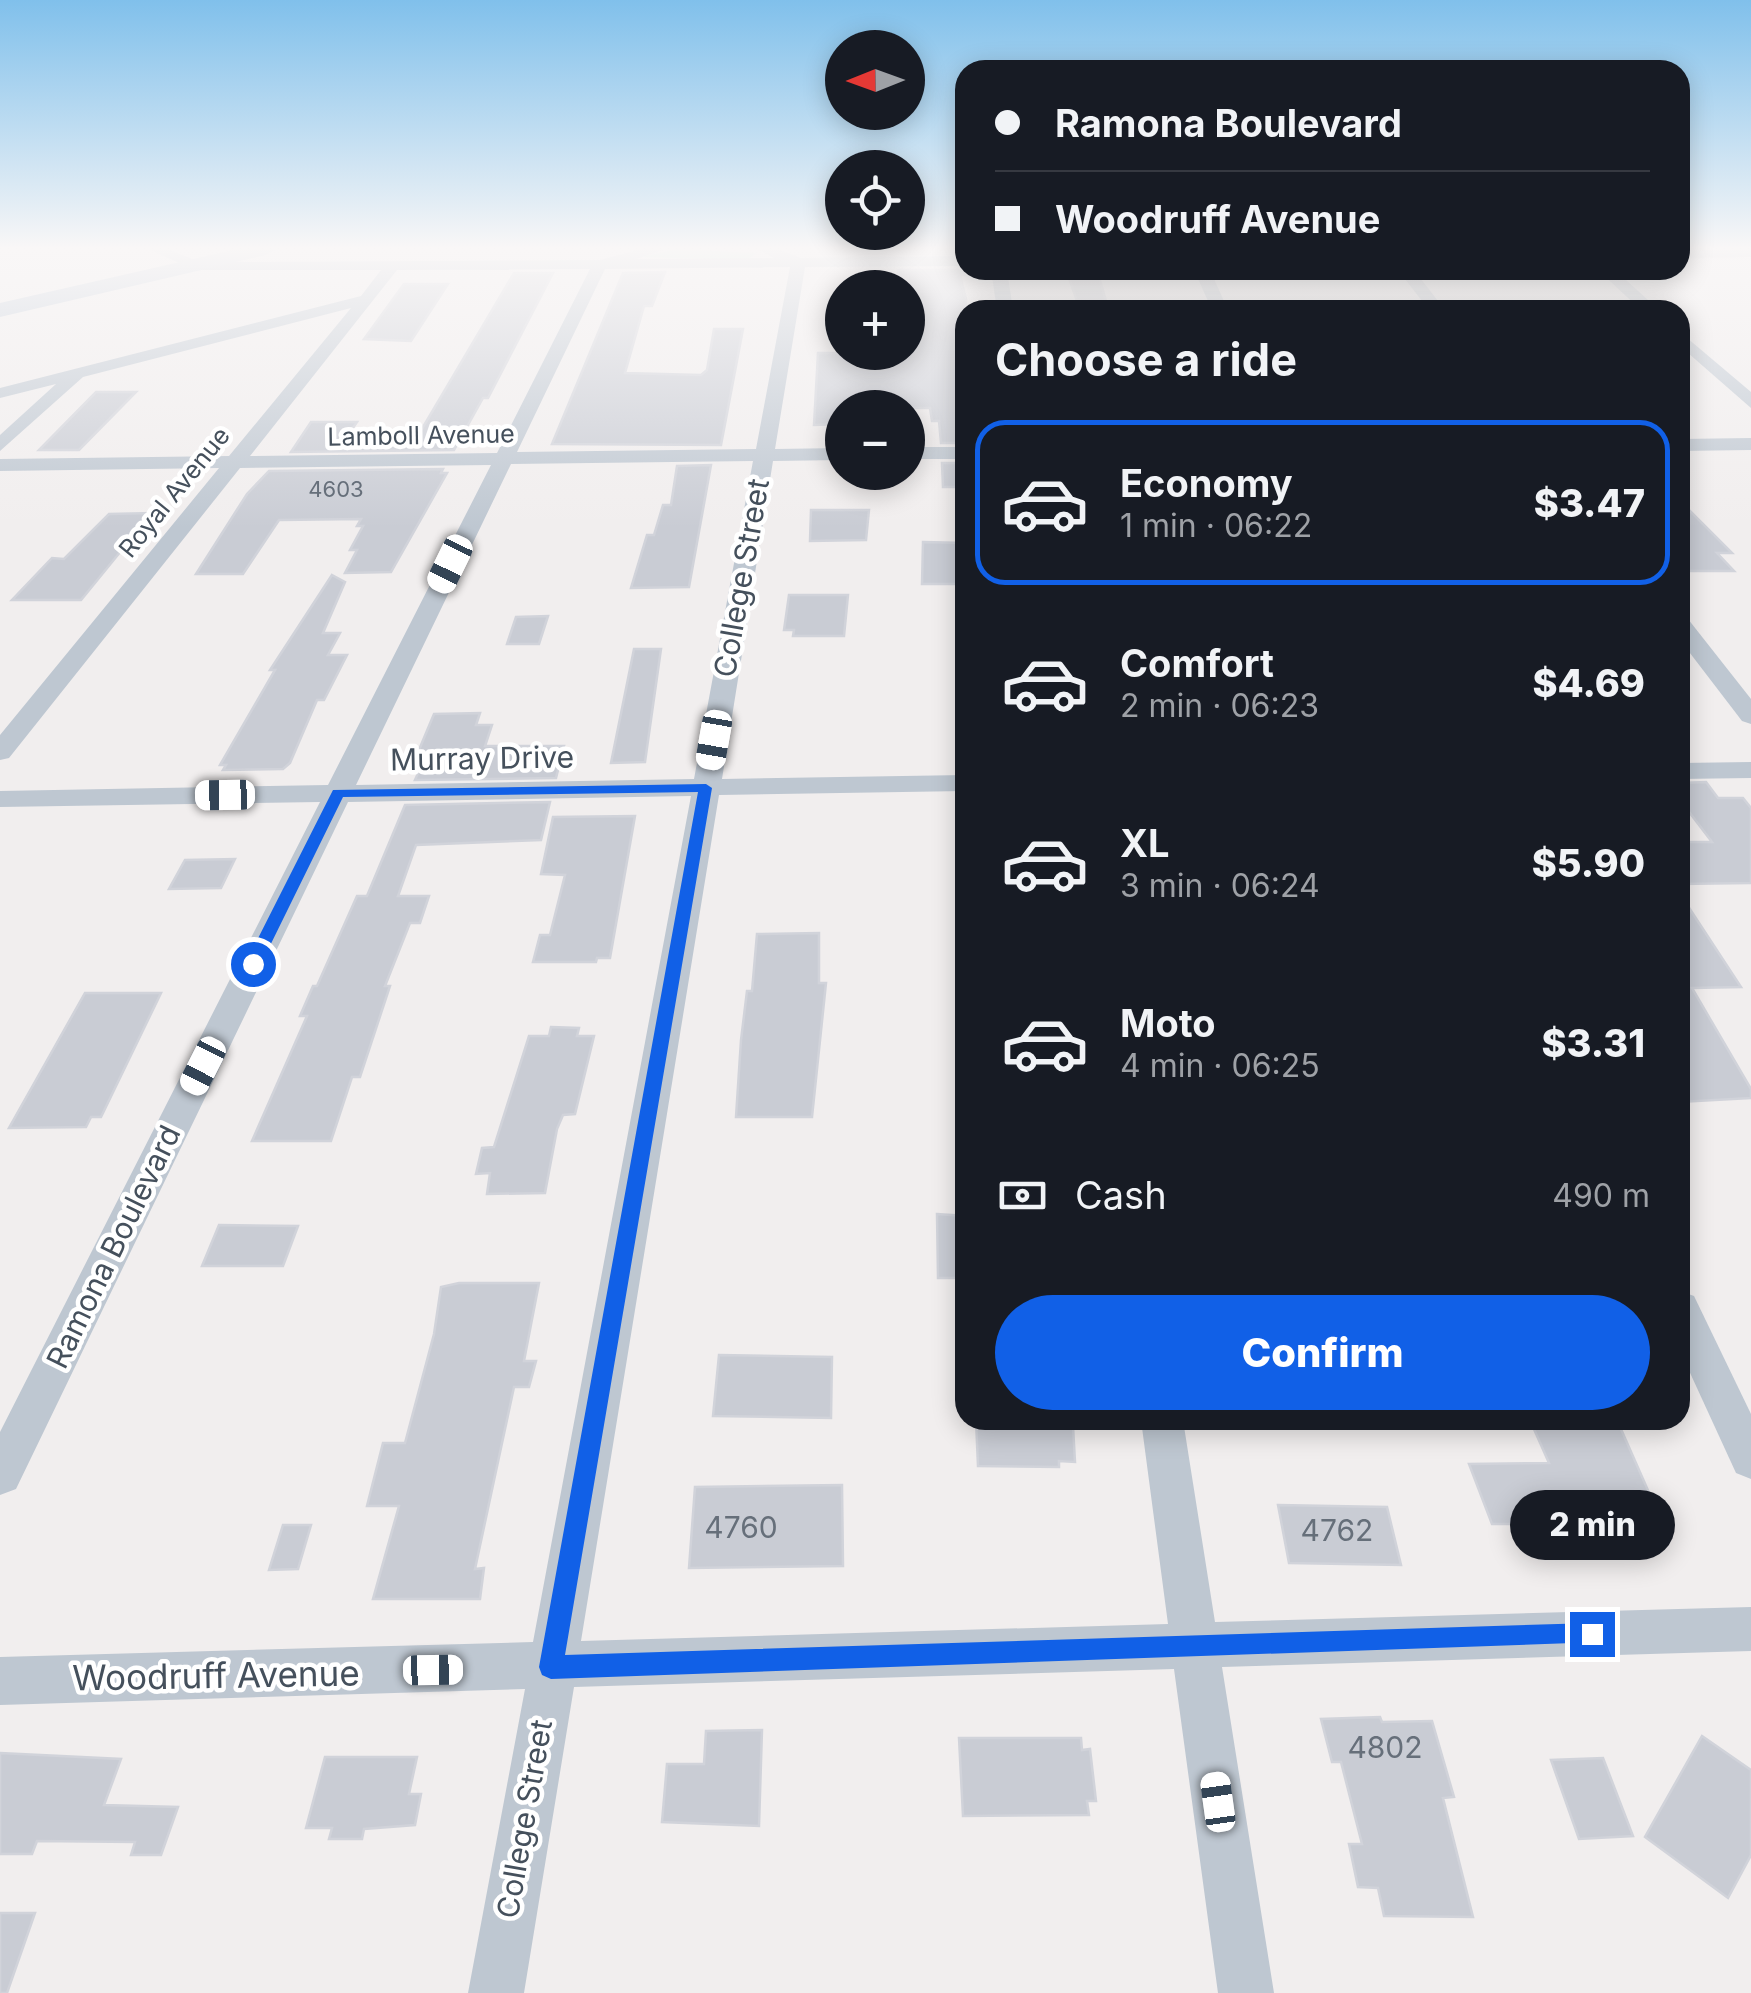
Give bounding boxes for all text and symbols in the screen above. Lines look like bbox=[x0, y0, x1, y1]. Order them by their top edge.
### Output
north arrow bbox=[825, 30, 925, 130]
map controls bbox=[825, 30, 925, 490]
text: Ramona Boulevard bbox=[1055, 100, 1402, 146]
button: locate bbox=[825, 150, 925, 250]
text: Woodruff Avenue bbox=[1055, 196, 1380, 242]
button: + bbox=[825, 270, 925, 370]
text: Choose a ride bbox=[995, 332, 1297, 387]
button: − bbox=[825, 390, 925, 490]
street label: Lamboll Avenue bbox=[327, 418, 515, 452]
street label: Royal Avenue bbox=[112, 421, 236, 563]
icon: car bbox=[1000, 458, 1090, 548]
text: Economy bbox=[1120, 460, 1293, 506]
house number: 4603 bbox=[308, 476, 364, 502]
street label: College Street bbox=[706, 476, 776, 680]
text: $3.47 bbox=[1534, 480, 1645, 526]
text: 1 min · 06:22 bbox=[1120, 506, 1312, 545]
car bbox=[423, 530, 477, 598]
icon: car bbox=[1000, 638, 1090, 728]
text: Comfort bbox=[1120, 640, 1274, 686]
text: $4.69 bbox=[1533, 660, 1645, 706]
text: 2 min · 06:23 bbox=[1120, 686, 1319, 725]
car bbox=[694, 708, 734, 772]
street label: Murray Drive bbox=[390, 738, 574, 778]
car bbox=[195, 779, 255, 811]
icon: car bbox=[1000, 818, 1090, 908]
text: XL bbox=[1120, 820, 1170, 866]
text: $5.90 bbox=[1532, 840, 1645, 886]
text: 3 min · 06:24 bbox=[1120, 866, 1320, 905]
route start bbox=[231, 942, 276, 987]
icon: car bbox=[1000, 998, 1090, 1088]
text: Moto bbox=[1120, 1000, 1216, 1046]
text: $3.31 bbox=[1541, 1020, 1645, 1066]
car bbox=[176, 1032, 230, 1100]
text: 4 min · 06:25 bbox=[1120, 1046, 1320, 1085]
street label: Ramona Boulevard bbox=[39, 1119, 187, 1374]
icon: cash bbox=[995, 1168, 1050, 1223]
text: Cash bbox=[1075, 1172, 1167, 1218]
text: 490 m bbox=[1552, 1176, 1650, 1215]
button: Confirm bbox=[995, 1295, 1650, 1410]
callout: 2 min bbox=[1510, 1489, 1674, 1559]
text: 2 min bbox=[1549, 1505, 1636, 1544]
house number: 4760 bbox=[704, 1509, 778, 1545]
house number: 4762 bbox=[1301, 1512, 1373, 1548]
route end bbox=[1570, 1612, 1615, 1657]
street label: Woodruff Avenue bbox=[72, 1651, 360, 1699]
car bbox=[403, 1654, 463, 1686]
street label: College Street bbox=[489, 1717, 559, 1921]
house number: 4802 bbox=[1347, 1729, 1423, 1765]
car bbox=[1199, 1770, 1237, 1834]

